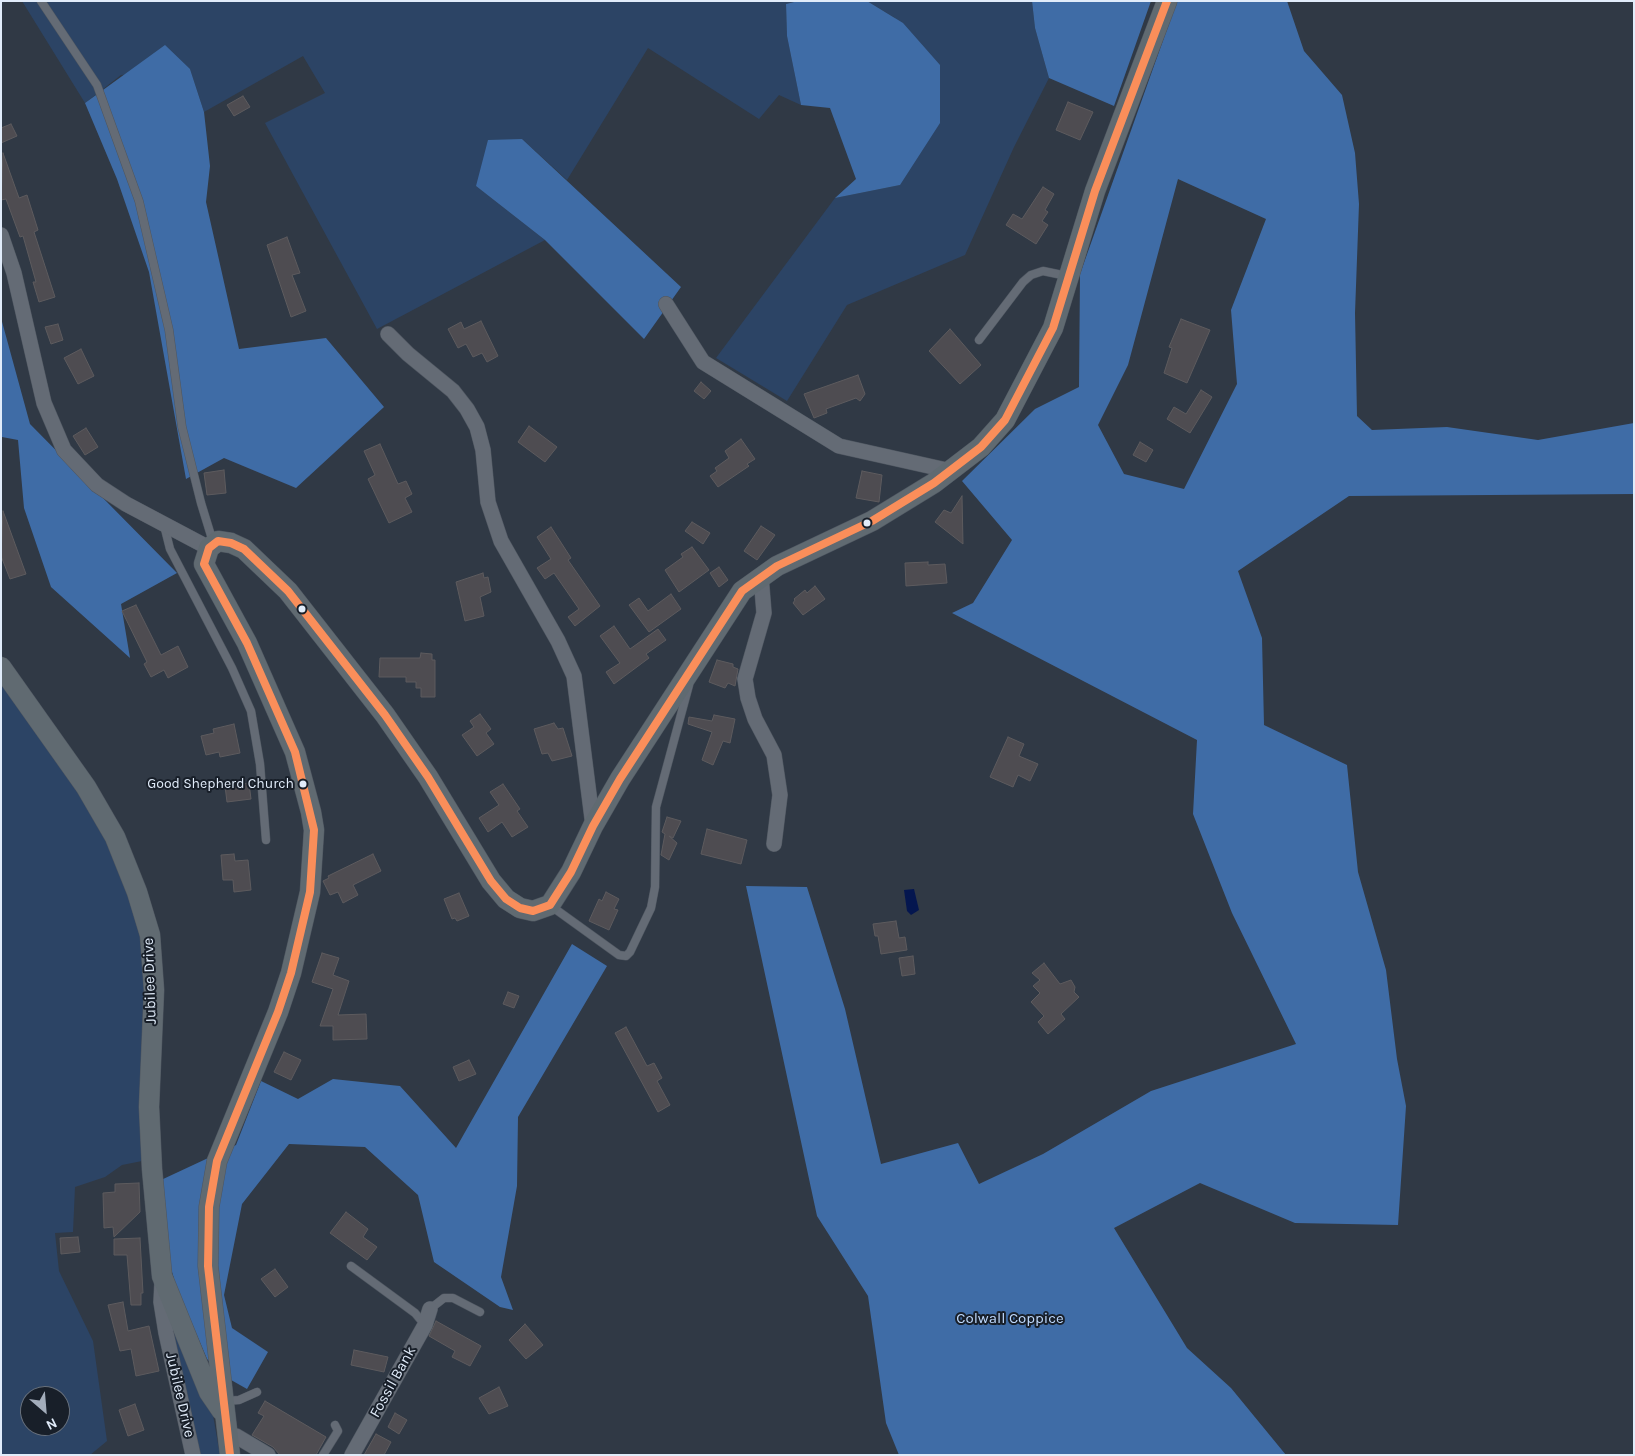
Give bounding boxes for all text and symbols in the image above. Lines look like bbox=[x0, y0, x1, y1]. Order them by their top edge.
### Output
unlabelled marker bbox=[862, 518, 872, 528]
unlabelled marker bbox=[297, 604, 307, 614]
place label: Good Shepherd Church bbox=[147, 776, 294, 792]
marker: Good Shepherd Church bbox=[298, 779, 308, 789]
street label: Jubilee Drive bbox=[139, 937, 161, 1025]
park label: Colwall Coppice bbox=[956, 1310, 1064, 1328]
street label: Fossil Bank bbox=[366, 1343, 420, 1421]
street label: Jubilee Drive bbox=[161, 1351, 199, 1439]
north arrow bbox=[20, 1386, 70, 1436]
text: N bbox=[43, 1414, 60, 1434]

